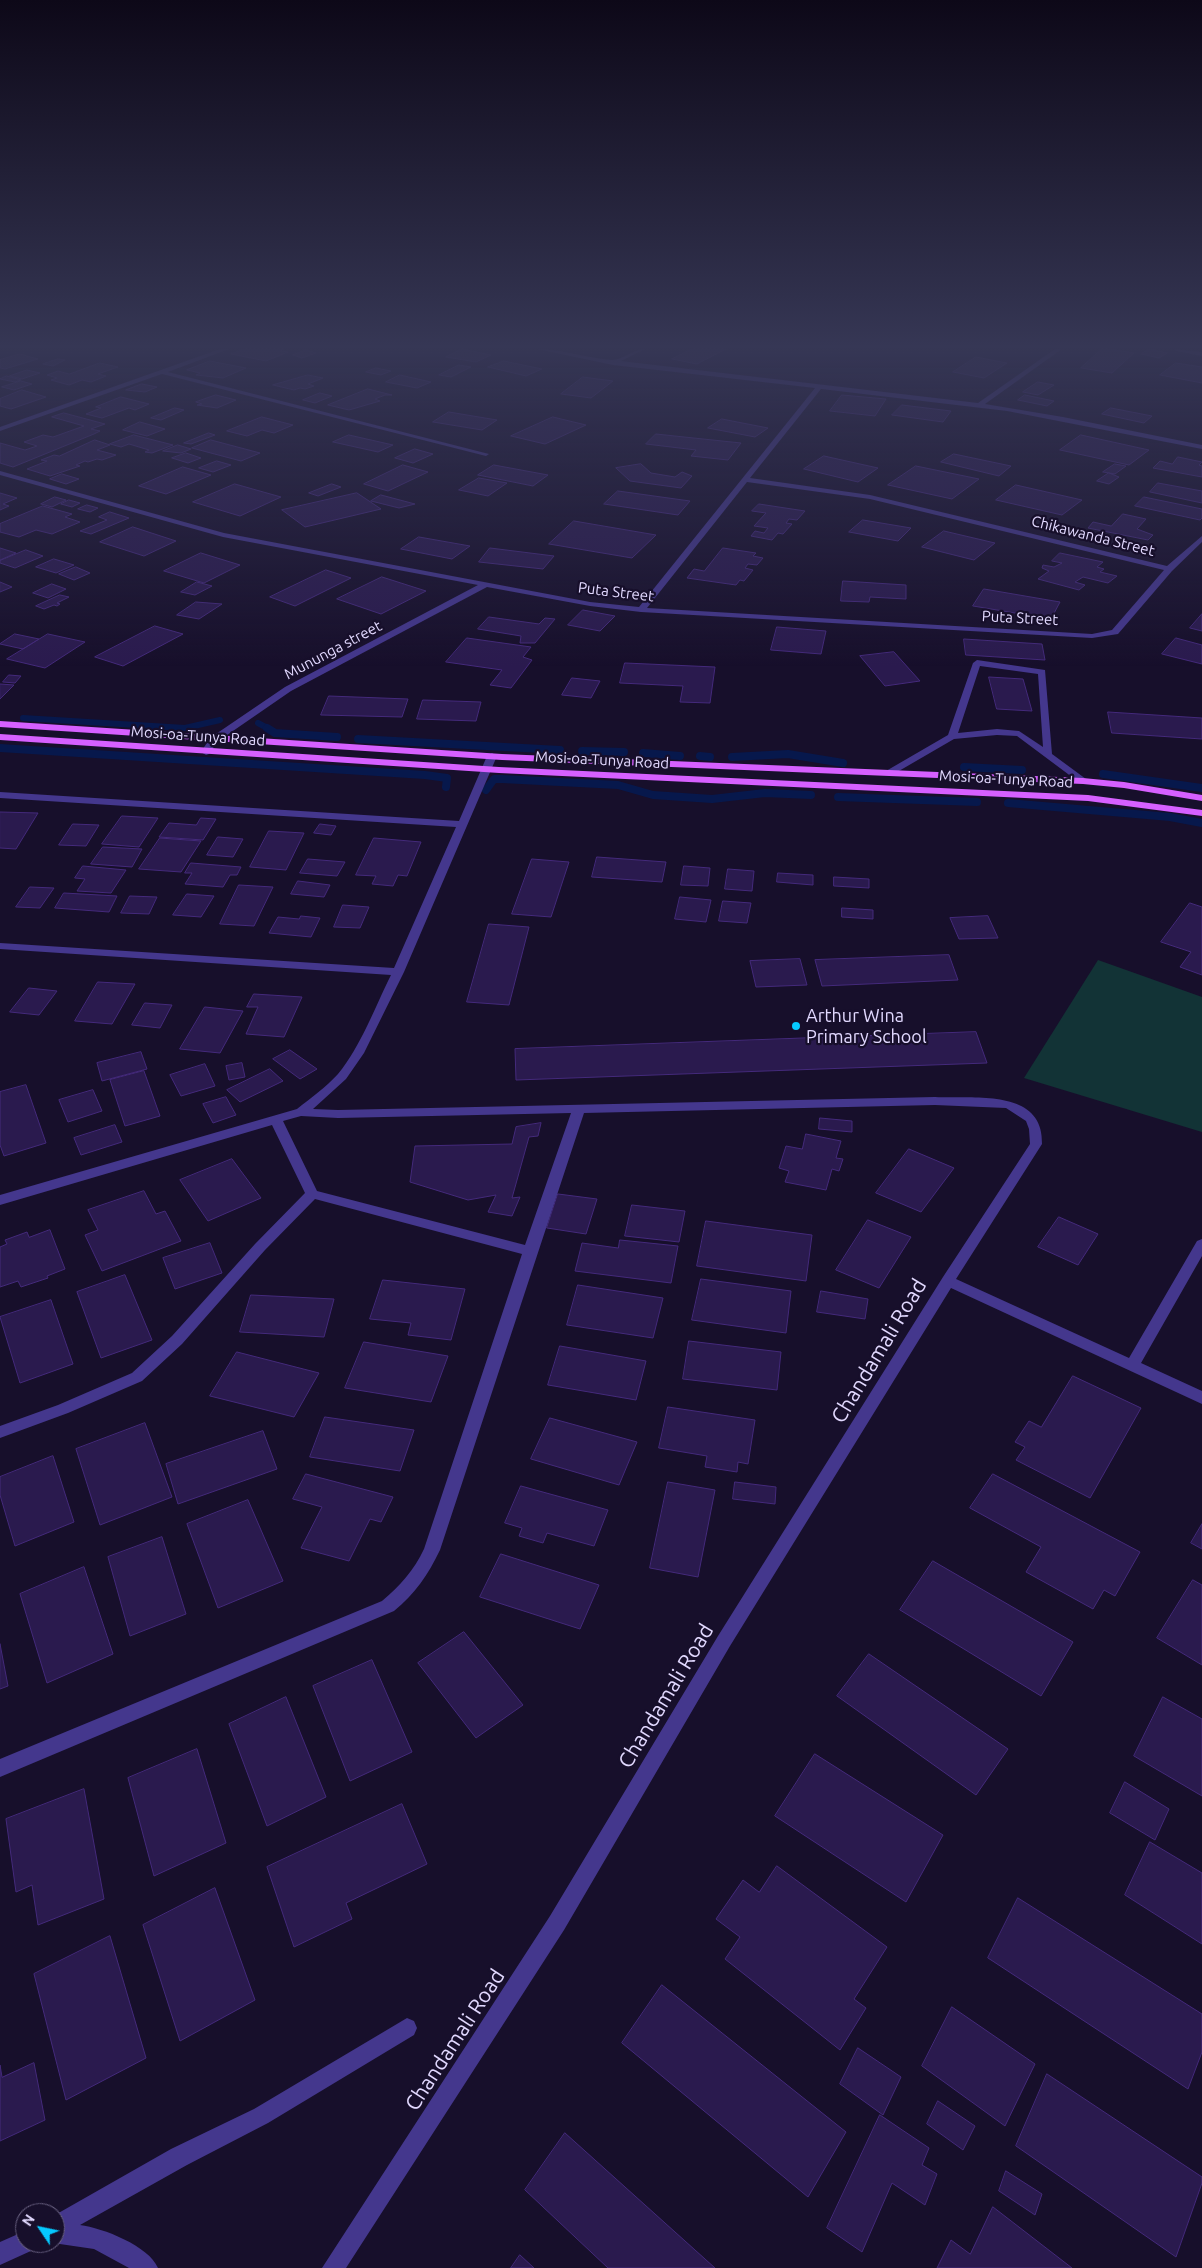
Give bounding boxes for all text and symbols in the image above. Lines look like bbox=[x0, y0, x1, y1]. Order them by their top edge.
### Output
street label: Chikawanda Street bbox=[1030, 512, 1156, 560]
street label: Puta Street bbox=[577, 578, 655, 606]
street label: Puta Street bbox=[981, 607, 1059, 629]
street label: Mununga street bbox=[281, 617, 385, 683]
street label: Mosi-oa-Tunya Road bbox=[130, 722, 266, 750]
street label: Mosi-oa-Tunya Road bbox=[534, 747, 670, 773]
street label: Mosi-oa-Tunya Road bbox=[938, 766, 1074, 792]
place label: Arthur Wina Primary School bbox=[806, 1005, 927, 1048]
marker: Arthur Wina Primary School bbox=[790, 1020, 802, 1032]
street label: Chandamali Road bbox=[826, 1274, 932, 1428]
street label: Chandamali Road bbox=[613, 1619, 719, 1773]
street label: Chandamali Road bbox=[400, 1965, 510, 2115]
north arrow bbox=[15, 2203, 65, 2253]
text: N bbox=[19, 2211, 38, 2229]

